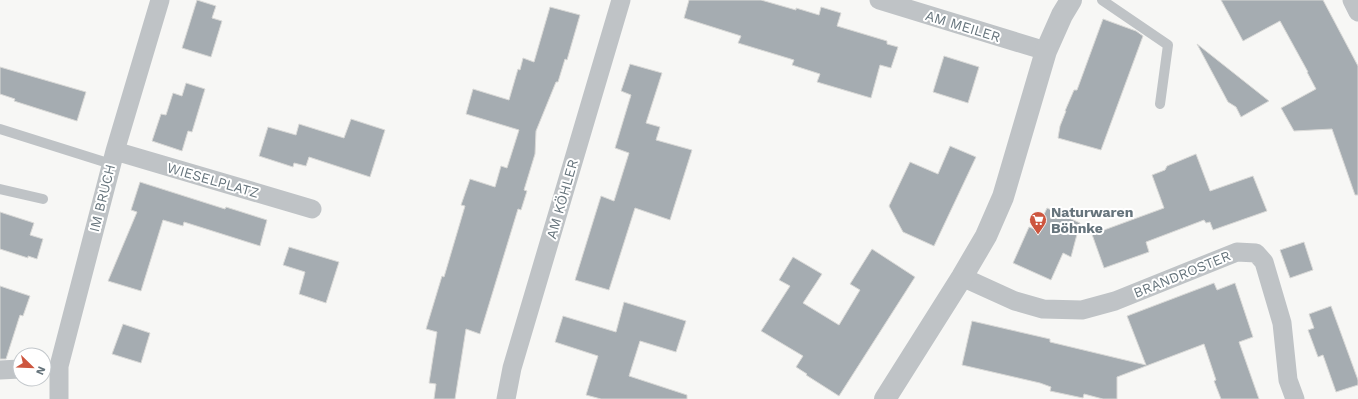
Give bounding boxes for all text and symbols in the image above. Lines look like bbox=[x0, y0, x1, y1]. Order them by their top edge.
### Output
street label: AM MEILER bbox=[924, 7, 1002, 45]
street label: AM KÖHLER bbox=[543, 157, 581, 241]
street label: WIESELPLATZ bbox=[165, 159, 261, 201]
street label: IM BRUCH bbox=[86, 163, 118, 233]
place label: Naturwaren Böhnke bbox=[1051, 204, 1133, 236]
supermarket icon: Naturwaren Böhnke bbox=[1028, 210, 1048, 235]
street label: BRANDROSTER bbox=[1131, 247, 1233, 301]
north arrow bbox=[12, 347, 52, 387]
text: N bbox=[33, 364, 48, 377]

